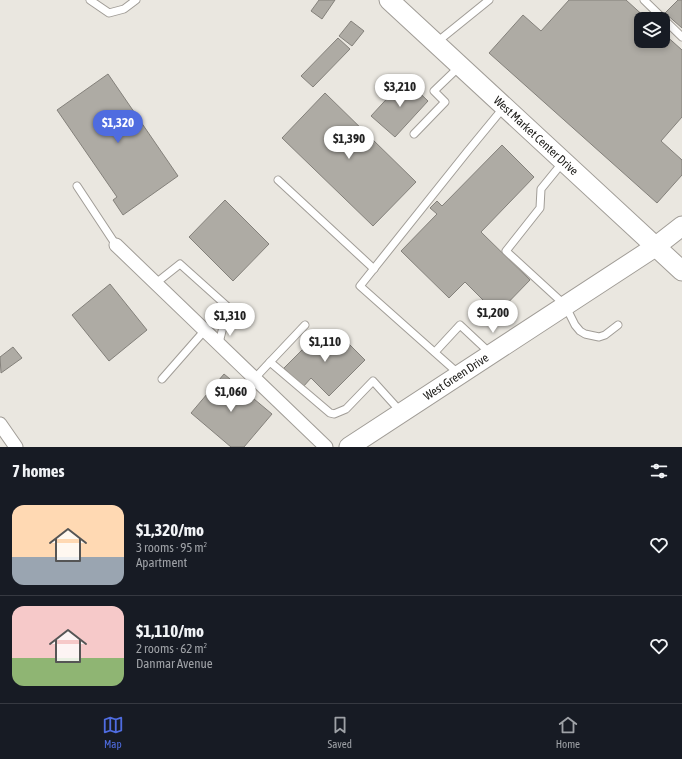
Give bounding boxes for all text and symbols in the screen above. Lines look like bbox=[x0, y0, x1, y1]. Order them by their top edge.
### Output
map controls bbox=[634, 12, 670, 48]
button: layers bbox=[634, 12, 670, 48]
pin: $3,210 bbox=[367, 74, 433, 108]
text: $3,210 bbox=[384, 79, 416, 94]
street label: West Market Center Drive bbox=[491, 93, 581, 178]
pin: $1,320 bbox=[85, 110, 151, 144]
text: $1,320 bbox=[102, 115, 134, 130]
pin: $1,390 bbox=[316, 126, 382, 160]
text: $1,390 bbox=[333, 131, 365, 146]
pin: $1,200 bbox=[460, 300, 526, 334]
pin: $1,310 bbox=[197, 303, 263, 337]
text: $1,200 bbox=[477, 305, 509, 320]
text: $1,310 bbox=[214, 308, 246, 323]
pin: $1,110 bbox=[292, 329, 358, 363]
text: $1,110 bbox=[309, 334, 341, 349]
street label: West Green Drive bbox=[421, 351, 491, 403]
pin: $1,060 bbox=[198, 379, 264, 413]
text: $1,060 bbox=[215, 384, 247, 399]
icon: filters bbox=[648, 460, 670, 482]
text: 7 homes bbox=[12, 461, 65, 481]
text: $1,320/mo bbox=[136, 520, 204, 540]
icon: home bbox=[44, 521, 92, 569]
icon: heart bbox=[648, 534, 670, 556]
text: 3 rooms · 95 m² bbox=[136, 540, 207, 555]
text: Apartment bbox=[136, 555, 187, 570]
text: $1,110/mo bbox=[136, 621, 204, 641]
icon: home bbox=[44, 622, 92, 670]
icon: heart bbox=[648, 635, 670, 657]
text: 2 rooms · 62 m² bbox=[136, 641, 207, 656]
text: Danmar Avenue bbox=[136, 656, 213, 671]
tab: Map bbox=[102, 714, 124, 750]
tab: Saved bbox=[328, 714, 352, 750]
tab: Home bbox=[556, 714, 580, 750]

